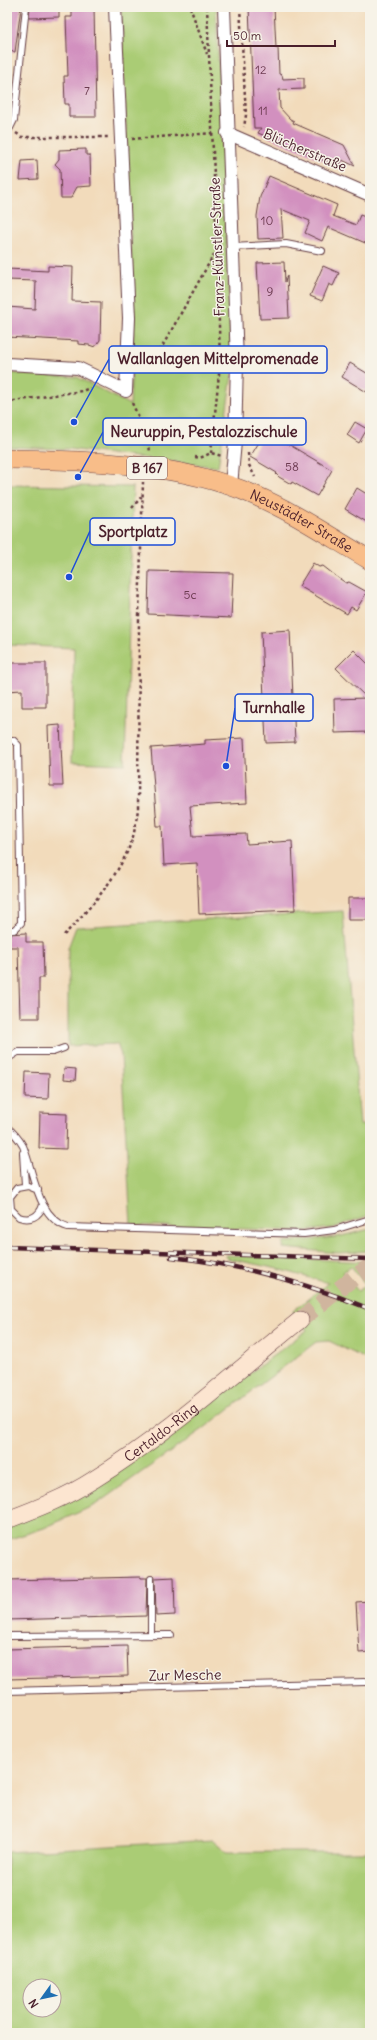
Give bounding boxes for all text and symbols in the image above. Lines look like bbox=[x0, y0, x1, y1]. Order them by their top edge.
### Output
scale bar bbox=[227, 22, 335, 48]
text: 50 m bbox=[233, 28, 262, 43]
house number: 12 bbox=[255, 62, 267, 77]
house number: 7 bbox=[84, 83, 90, 98]
house number: 11 bbox=[258, 103, 268, 118]
street label: Blücherstraße bbox=[261, 124, 349, 176]
street label: Franz-Künstler-Straße bbox=[206, 177, 228, 317]
house number: 10 bbox=[261, 213, 273, 228]
house number: 9 bbox=[267, 284, 274, 299]
callout: Wallanlagen Mittelpromenade bbox=[109, 346, 327, 373]
text: Wallanlagen Mittelpromenade bbox=[117, 349, 319, 369]
callout: Neuruppin, Pestalozzischule bbox=[103, 418, 306, 445]
text: Neuruppin, Pestalozzischule bbox=[110, 422, 298, 442]
road number: B 167 bbox=[127, 457, 167, 479]
house number: 58 bbox=[285, 459, 299, 474]
street label: Neustädter Straße bbox=[247, 485, 356, 557]
callout: Sportplatz bbox=[90, 518, 175, 545]
text: Sportplatz bbox=[98, 522, 168, 542]
house number: 5c bbox=[183, 587, 197, 602]
callout: Turnhalle bbox=[235, 694, 313, 721]
text: Turnhalle bbox=[243, 698, 305, 717]
street label: Certaldo-Ring bbox=[120, 1399, 202, 1466]
street label: Zur Mesche bbox=[148, 1665, 222, 1685]
north arrow bbox=[22, 1978, 62, 2018]
text: N bbox=[26, 1996, 42, 2010]

